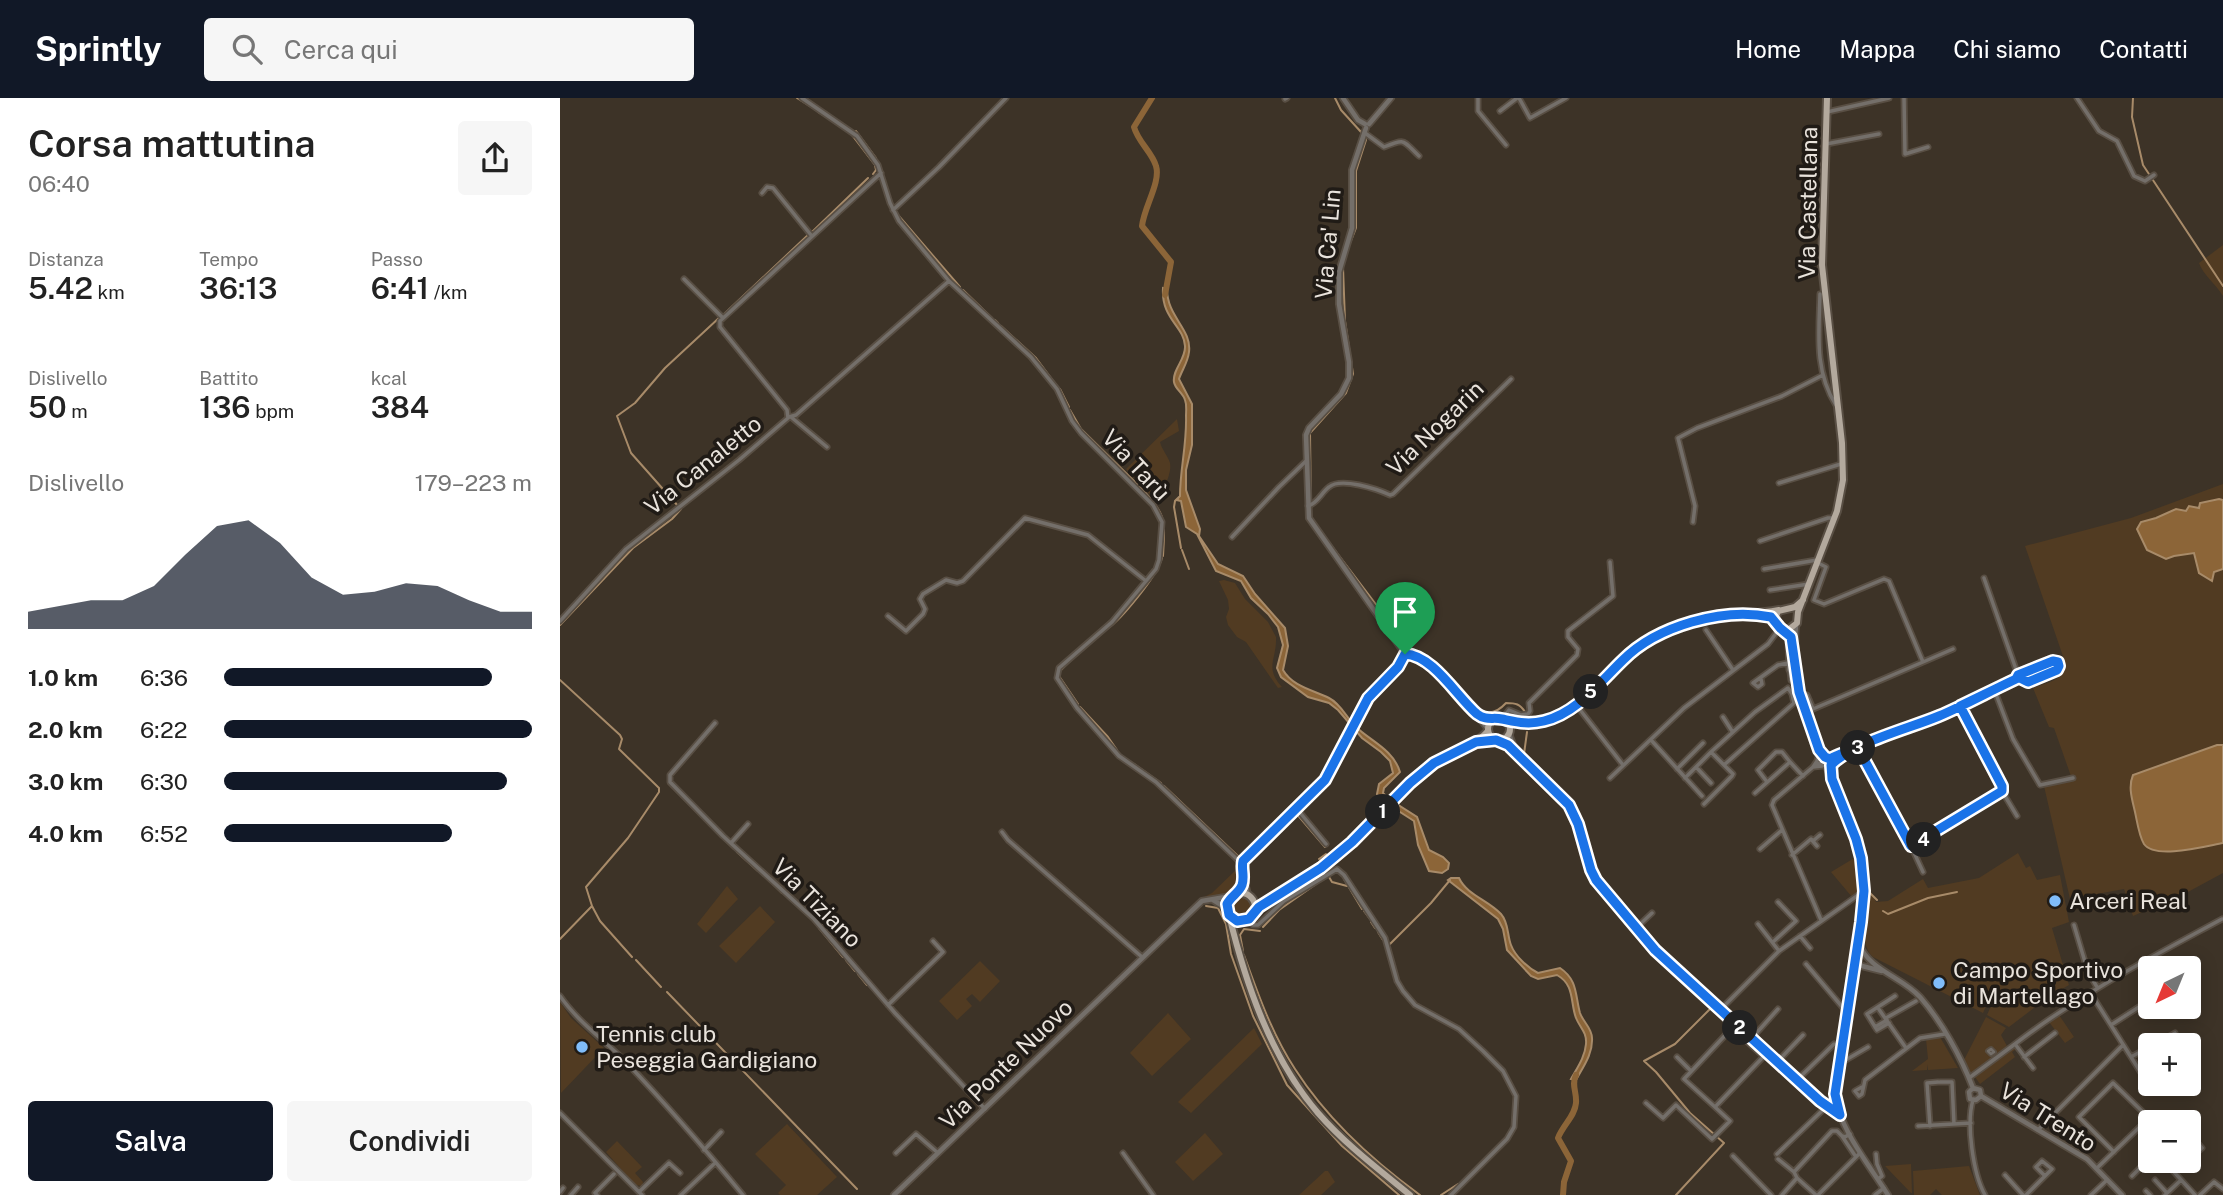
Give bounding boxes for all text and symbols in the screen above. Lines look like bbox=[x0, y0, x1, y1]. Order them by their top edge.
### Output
search box bbox=[204, 18, 694, 81]
text: Sprintly bbox=[35, 30, 162, 68]
icon: search bbox=[228, 30, 266, 68]
text: Cerca qui bbox=[284, 34, 398, 65]
text: Home bbox=[1735, 35, 1801, 63]
text: Mappa bbox=[1839, 35, 1915, 63]
text: Chi siamo bbox=[1953, 35, 2061, 63]
text: Contatti bbox=[2099, 35, 2188, 63]
text: Corsa mattutina bbox=[28, 121, 316, 166]
button: share bbox=[458, 121, 532, 195]
street label: Via Castellana bbox=[1793, 126, 1822, 280]
text: 06:40 bbox=[28, 170, 90, 197]
street label: Via Ca' Lin bbox=[1309, 188, 1346, 300]
text: Distanza bbox=[28, 248, 104, 270]
text: Tempo bbox=[199, 248, 259, 270]
text: Passo bbox=[371, 248, 423, 270]
text: 5.42 bbox=[28, 270, 93, 306]
text: 36:13 bbox=[199, 270, 277, 306]
text: 6:41 bbox=[371, 270, 429, 306]
text: km bbox=[93, 281, 125, 303]
text: /km bbox=[429, 281, 468, 303]
text: Dislivello bbox=[28, 367, 108, 389]
text: Battito bbox=[199, 367, 259, 389]
text: kcal bbox=[371, 367, 407, 389]
street label: Via Nogarin bbox=[1381, 375, 1489, 481]
text: 50 bbox=[28, 389, 67, 425]
text: 136 bbox=[199, 389, 251, 425]
text: 384 bbox=[371, 389, 429, 425]
text: m bbox=[67, 400, 88, 422]
text: bpm bbox=[251, 400, 294, 422]
street label: Via Canaletto bbox=[639, 409, 766, 520]
street label: Via Tarù bbox=[1097, 424, 1176, 506]
text: Dislivello bbox=[28, 469, 124, 496]
text: 179–223 m bbox=[415, 469, 532, 496]
pin bbox=[1375, 582, 1435, 654]
icon: arrive bbox=[1386, 593, 1424, 631]
text: 1.0 km bbox=[28, 664, 98, 691]
text: 6:36 bbox=[140, 664, 188, 691]
pin: 5 bbox=[1574, 674, 1608, 710]
text: 5 bbox=[1584, 680, 1597, 702]
text: 2.0 km bbox=[28, 716, 103, 743]
text: 6:22 bbox=[140, 716, 187, 743]
pin: 3 bbox=[1840, 730, 1876, 766]
text: 3 bbox=[1851, 736, 1864, 758]
text: 3.0 km bbox=[28, 768, 103, 795]
text: 6:30 bbox=[140, 768, 188, 795]
pin: 1 bbox=[1366, 794, 1400, 830]
text: 1 bbox=[1378, 800, 1387, 822]
text: 4.0 km bbox=[28, 820, 103, 847]
text: 6:52 bbox=[140, 820, 188, 847]
pin: 4 bbox=[1906, 822, 1942, 858]
text: 4 bbox=[1917, 828, 1930, 850]
street label: Via Tiziano bbox=[767, 853, 867, 953]
place label: Arceri Real bbox=[2069, 887, 2188, 914]
marker: Arceri Real bbox=[2047, 893, 2063, 909]
place label: Campo Sportivo di Martellago bbox=[1953, 956, 2123, 1009]
north arrow bbox=[2138, 956, 2202, 1018]
map controls bbox=[2138, 956, 2201, 1173]
marker: Campo Sportivo di Martellago bbox=[1931, 975, 1947, 991]
street label: Via Ponte Nuovo bbox=[933, 993, 1078, 1134]
pin: 2 bbox=[1722, 1010, 1758, 1046]
text: 2 bbox=[1733, 1016, 1746, 1038]
place label: Tennis club Peseggia Gardigiano bbox=[596, 1020, 817, 1073]
button: + bbox=[2138, 1033, 2201, 1096]
marker: Tennis club Peseggia Gardigiano bbox=[574, 1039, 590, 1055]
street label: Via Trento bbox=[1995, 1076, 2101, 1157]
button: Salva bbox=[28, 1101, 273, 1181]
button: Condividi bbox=[287, 1101, 532, 1181]
button: − bbox=[2138, 1110, 2201, 1173]

